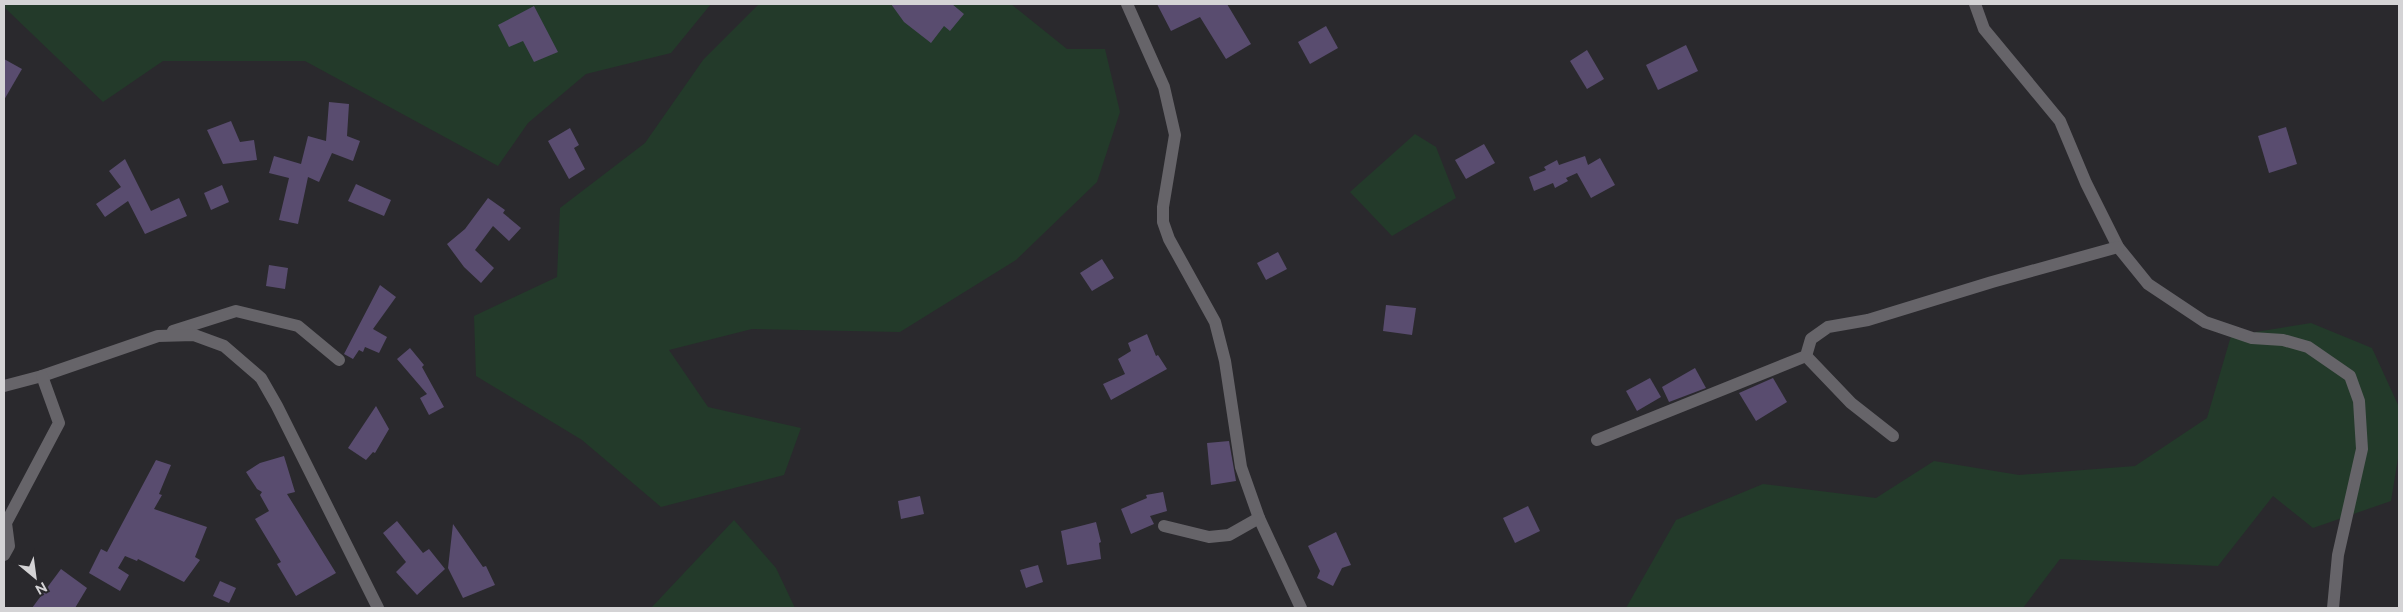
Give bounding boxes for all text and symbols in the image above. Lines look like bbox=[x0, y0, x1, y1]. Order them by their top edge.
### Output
north arrow bbox=[10, 552, 60, 602]
text: N bbox=[33, 579, 50, 598]

